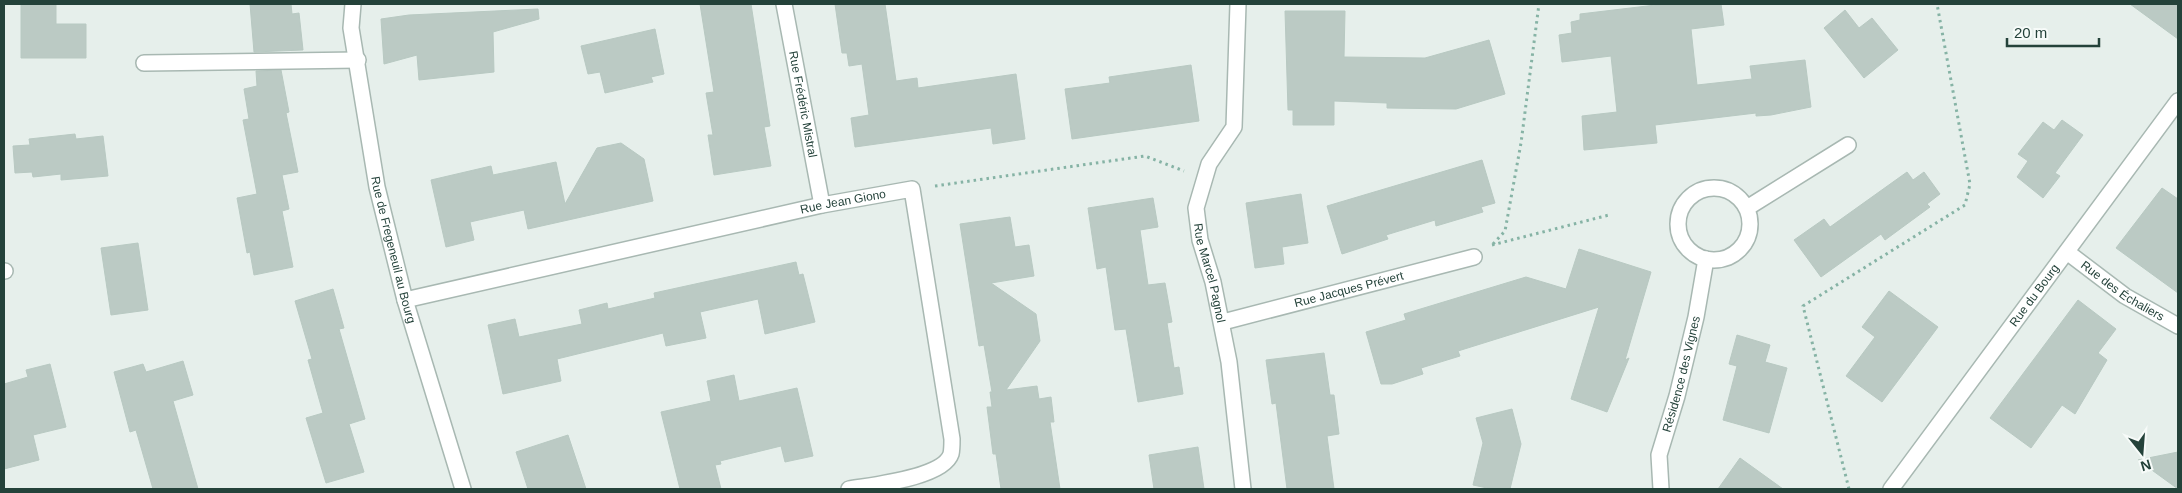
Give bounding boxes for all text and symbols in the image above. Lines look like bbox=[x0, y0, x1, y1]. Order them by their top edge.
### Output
scale bar bbox=[2007, 15, 2100, 47]
text: 20 m bbox=[2014, 24, 2047, 41]
street label: Rue Frédéric Mistral bbox=[786, 50, 820, 159]
street label: Rue de Fregeneuil au Bourg bbox=[368, 175, 419, 325]
street label: Rue Jean Giono bbox=[799, 187, 887, 217]
street label: Rue Marcel Pagnol bbox=[1191, 222, 1228, 324]
street label: Rue des Échaliers bbox=[2078, 258, 2167, 324]
street label: Rue du Bourg bbox=[2007, 261, 2062, 329]
street label: Rue Jacques Prévert bbox=[1293, 268, 1406, 310]
street label: Résidence des Vignes bbox=[1659, 315, 1703, 434]
north arrow bbox=[2117, 428, 2167, 478]
text: N bbox=[2139, 456, 2153, 475]

